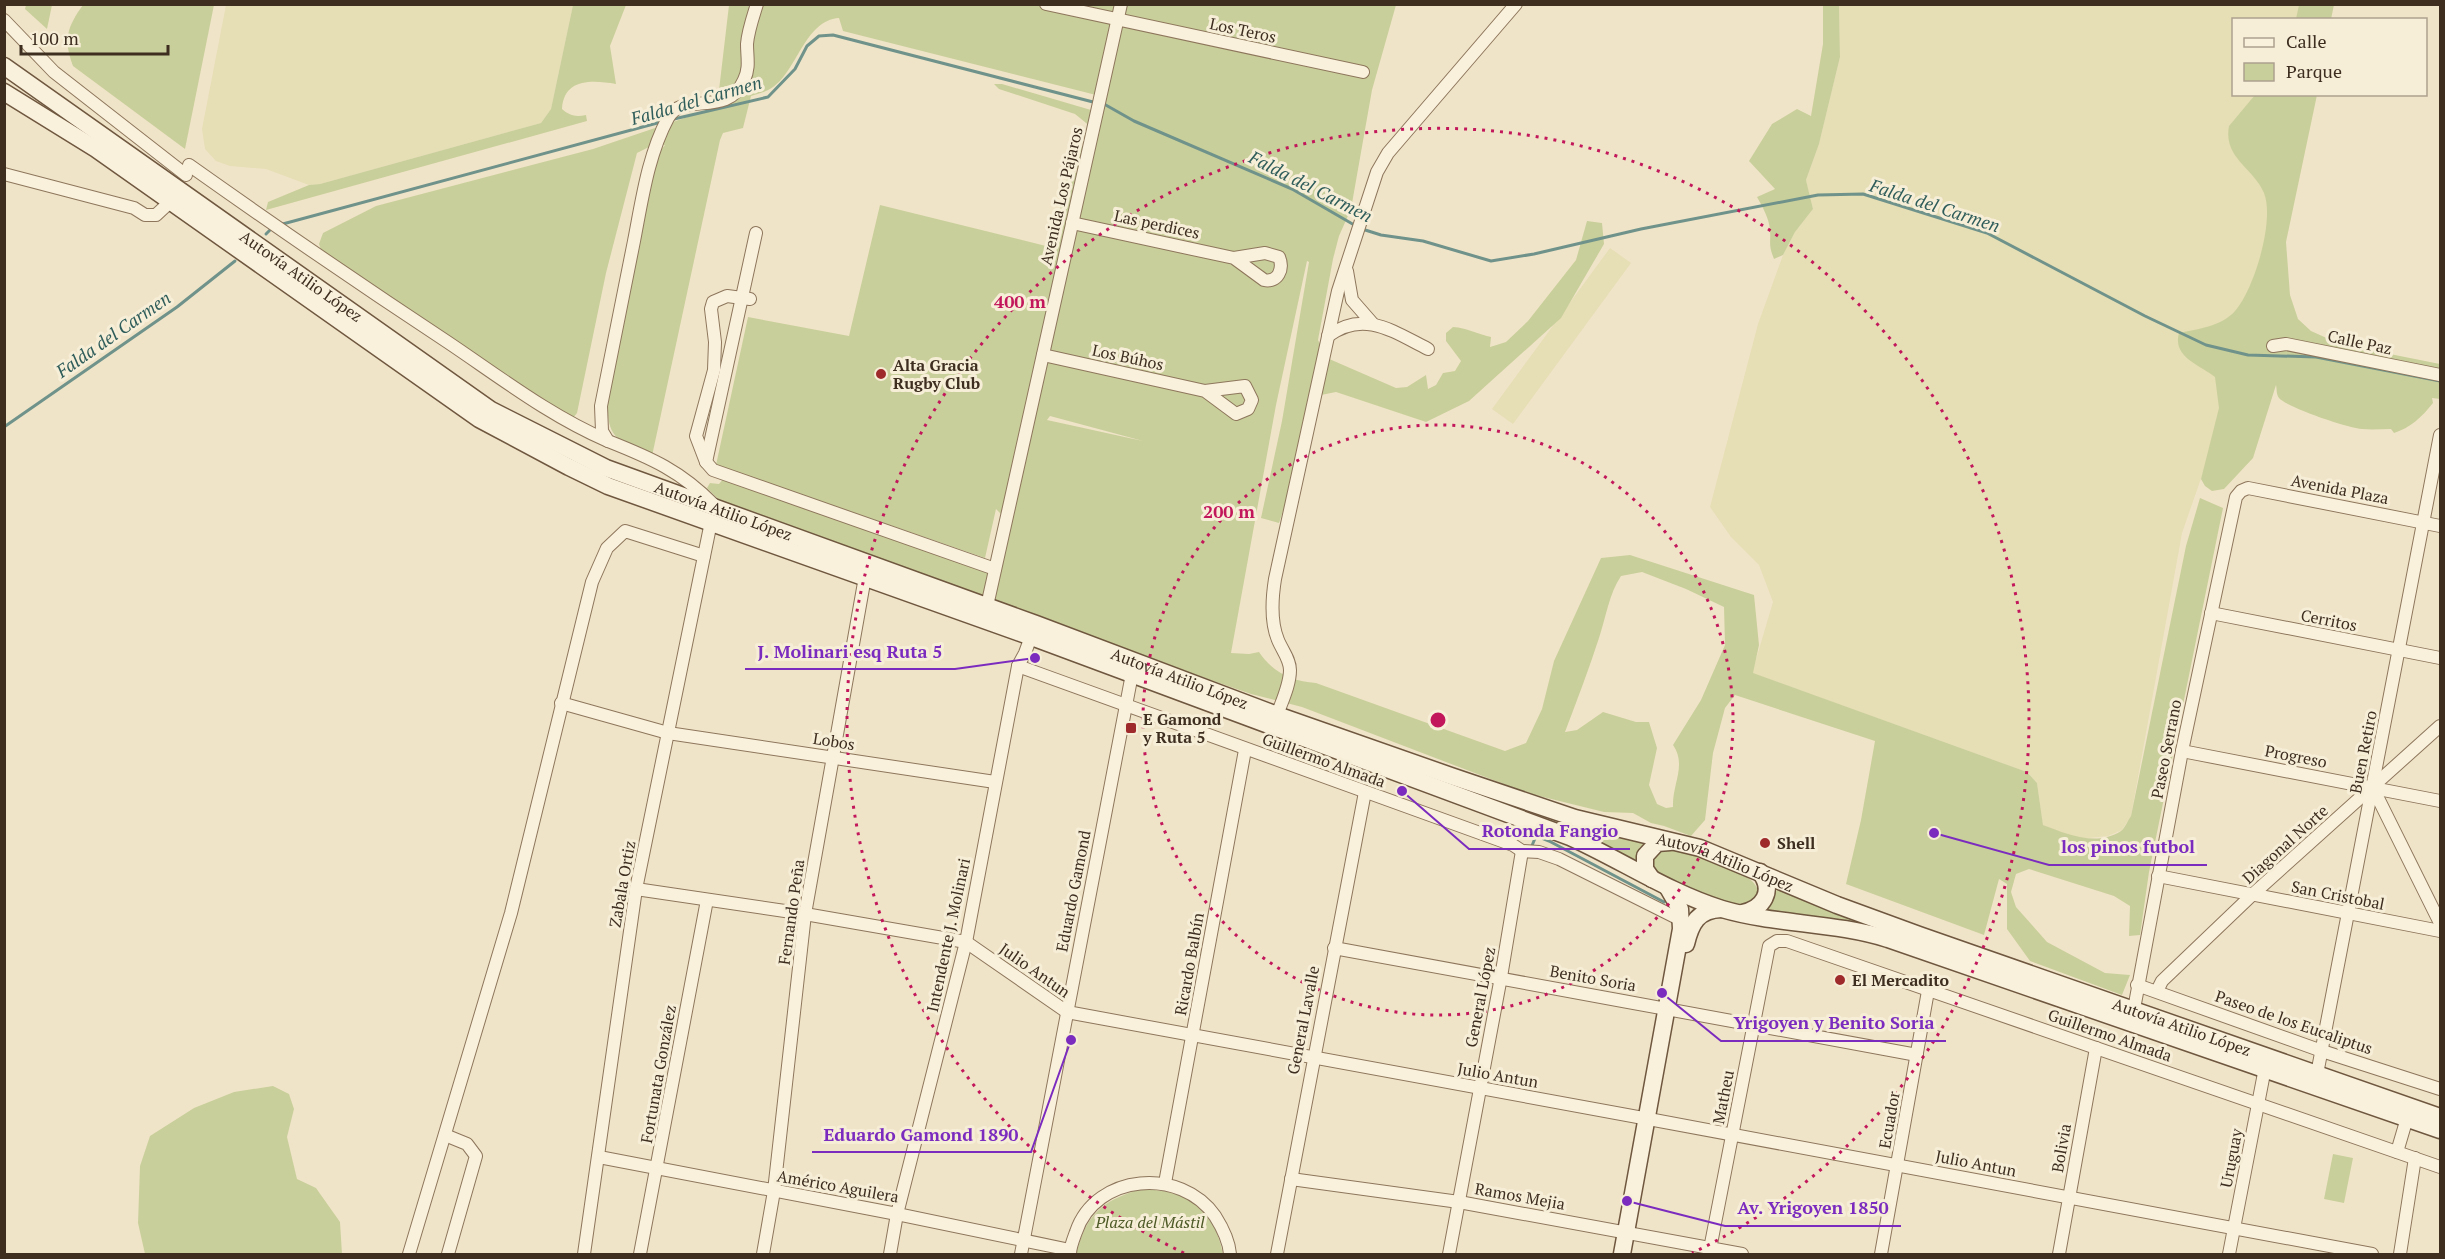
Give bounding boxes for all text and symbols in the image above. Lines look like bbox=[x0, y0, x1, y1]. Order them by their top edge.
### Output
street label: Los Teros bbox=[1208, 12, 1278, 48]
scale bar bbox=[21, 18, 168, 56]
legend bbox=[2232, 18, 2427, 96]
text: 100 m bbox=[30, 26, 79, 50]
text: Calle bbox=[2286, 29, 2327, 53]
text: Parque bbox=[2286, 59, 2342, 83]
water label: Falda del Carmen bbox=[627, 70, 764, 130]
street label: Avenida Los Pájaros bbox=[1034, 125, 1088, 267]
water label: Falda del Carmen bbox=[1244, 144, 1377, 227]
water label: Falda del Carmen bbox=[1866, 172, 2003, 237]
street label: Las perdices bbox=[1112, 204, 1202, 244]
street label: Autovía Atilio López bbox=[236, 225, 367, 327]
water label: Falda del Carmen bbox=[50, 285, 175, 383]
text: 400 m bbox=[994, 289, 1046, 313]
street label: Calle Paz bbox=[2326, 324, 2394, 360]
street label: Los Búhos bbox=[1090, 339, 1166, 375]
place label: Alta Gracia Rugby Club bbox=[893, 354, 980, 394]
marker: Alta Gracia Rugby Club bbox=[874, 367, 888, 381]
street label: Avenida Plaza bbox=[2289, 469, 2391, 509]
street label: Autovía Atilio López bbox=[652, 476, 795, 546]
text: 200 m bbox=[1203, 499, 1255, 523]
street label: Cerritos bbox=[2299, 604, 2359, 636]
callout: J. Molinari esq Ruta 5 bbox=[745, 633, 955, 669]
text: J. Molinari esq Ruta 5 bbox=[758, 639, 942, 663]
street label: Autovía Atilio López bbox=[1108, 642, 1251, 714]
street label: Paseo Serrano bbox=[2146, 697, 2186, 801]
place label: E Gamond y Ruta 5 bbox=[1142, 708, 1222, 748]
street label: Buen Retiro bbox=[2344, 708, 2382, 795]
centre of rings bbox=[1428, 710, 1448, 730]
marker: E Gamond y Ruta 5 bbox=[1124, 721, 1138, 735]
street label: Lobos bbox=[811, 727, 857, 755]
street label: Guillermo Almada bbox=[1259, 727, 1389, 793]
street label: Progreso bbox=[2263, 739, 2329, 773]
street label: Diagonal Norte bbox=[2237, 800, 2333, 888]
callout: Rotonda Fangio bbox=[1469, 813, 1630, 849]
text: Rotonda Fangio bbox=[1482, 818, 1619, 842]
street label: Autovía Atilio López bbox=[1654, 827, 1797, 897]
street label: Eduardo Gamond bbox=[1050, 828, 1096, 954]
callout: los pinos futbol bbox=[2049, 829, 2207, 865]
place label: Shell bbox=[1777, 832, 1815, 854]
text: los pinos futbol bbox=[2061, 834, 2195, 858]
marker: Shell bbox=[1758, 836, 1772, 850]
street label: Zabala Ortiz bbox=[604, 839, 640, 929]
street label: Intendente J. Molinari bbox=[921, 856, 975, 1014]
street label: Fernando Peña bbox=[773, 858, 809, 966]
street label: San Cristobal bbox=[2289, 875, 2387, 915]
street label: Ricardo Balbín bbox=[1169, 910, 1209, 1017]
street label: Julio Antun bbox=[995, 938, 1075, 1003]
street label: General López bbox=[1459, 945, 1501, 1049]
street label: Benito Soria bbox=[1548, 960, 1638, 996]
street label: General Lavalle bbox=[1282, 964, 1324, 1076]
place label: El Mercadito bbox=[1852, 969, 1950, 991]
marker: El Mercadito bbox=[1833, 973, 1847, 987]
street label: Paseo de los Eucaliptus bbox=[2212, 985, 2376, 1059]
street label: Autovía Atilio López bbox=[2110, 993, 2254, 1061]
street label: Fortunata González bbox=[635, 1003, 681, 1145]
street label: Guillermo Almada bbox=[2045, 1003, 2175, 1067]
callout: Yrigoyen y Benito Soria bbox=[1721, 1005, 1946, 1041]
text: Yrigoyen y Benito Soria bbox=[1733, 1010, 1935, 1034]
street label: Julio Antun bbox=[1456, 1057, 1541, 1093]
street label: Matheu bbox=[1707, 1068, 1739, 1126]
street label: Ecuador bbox=[1873, 1089, 1905, 1150]
callout: Eduardo Gamond 1890 bbox=[812, 1116, 1031, 1152]
text: Eduardo Gamond 1890 bbox=[824, 1122, 1019, 1146]
street label: Bolivia bbox=[2046, 1122, 2076, 1174]
street label: Uruguay bbox=[2214, 1126, 2248, 1189]
street label: Julio Antun bbox=[1934, 1144, 2019, 1182]
street label: Américo Aguilera bbox=[775, 1164, 901, 1208]
street label: Ramos Mejia bbox=[1473, 1177, 1567, 1215]
callout: Av. Yrigoyen 1850 bbox=[1725, 1190, 1901, 1226]
text: Av. Yrigoyen 1850 bbox=[1737, 1195, 1889, 1219]
park label: Plaza del Mástil bbox=[1094, 1211, 1205, 1233]

